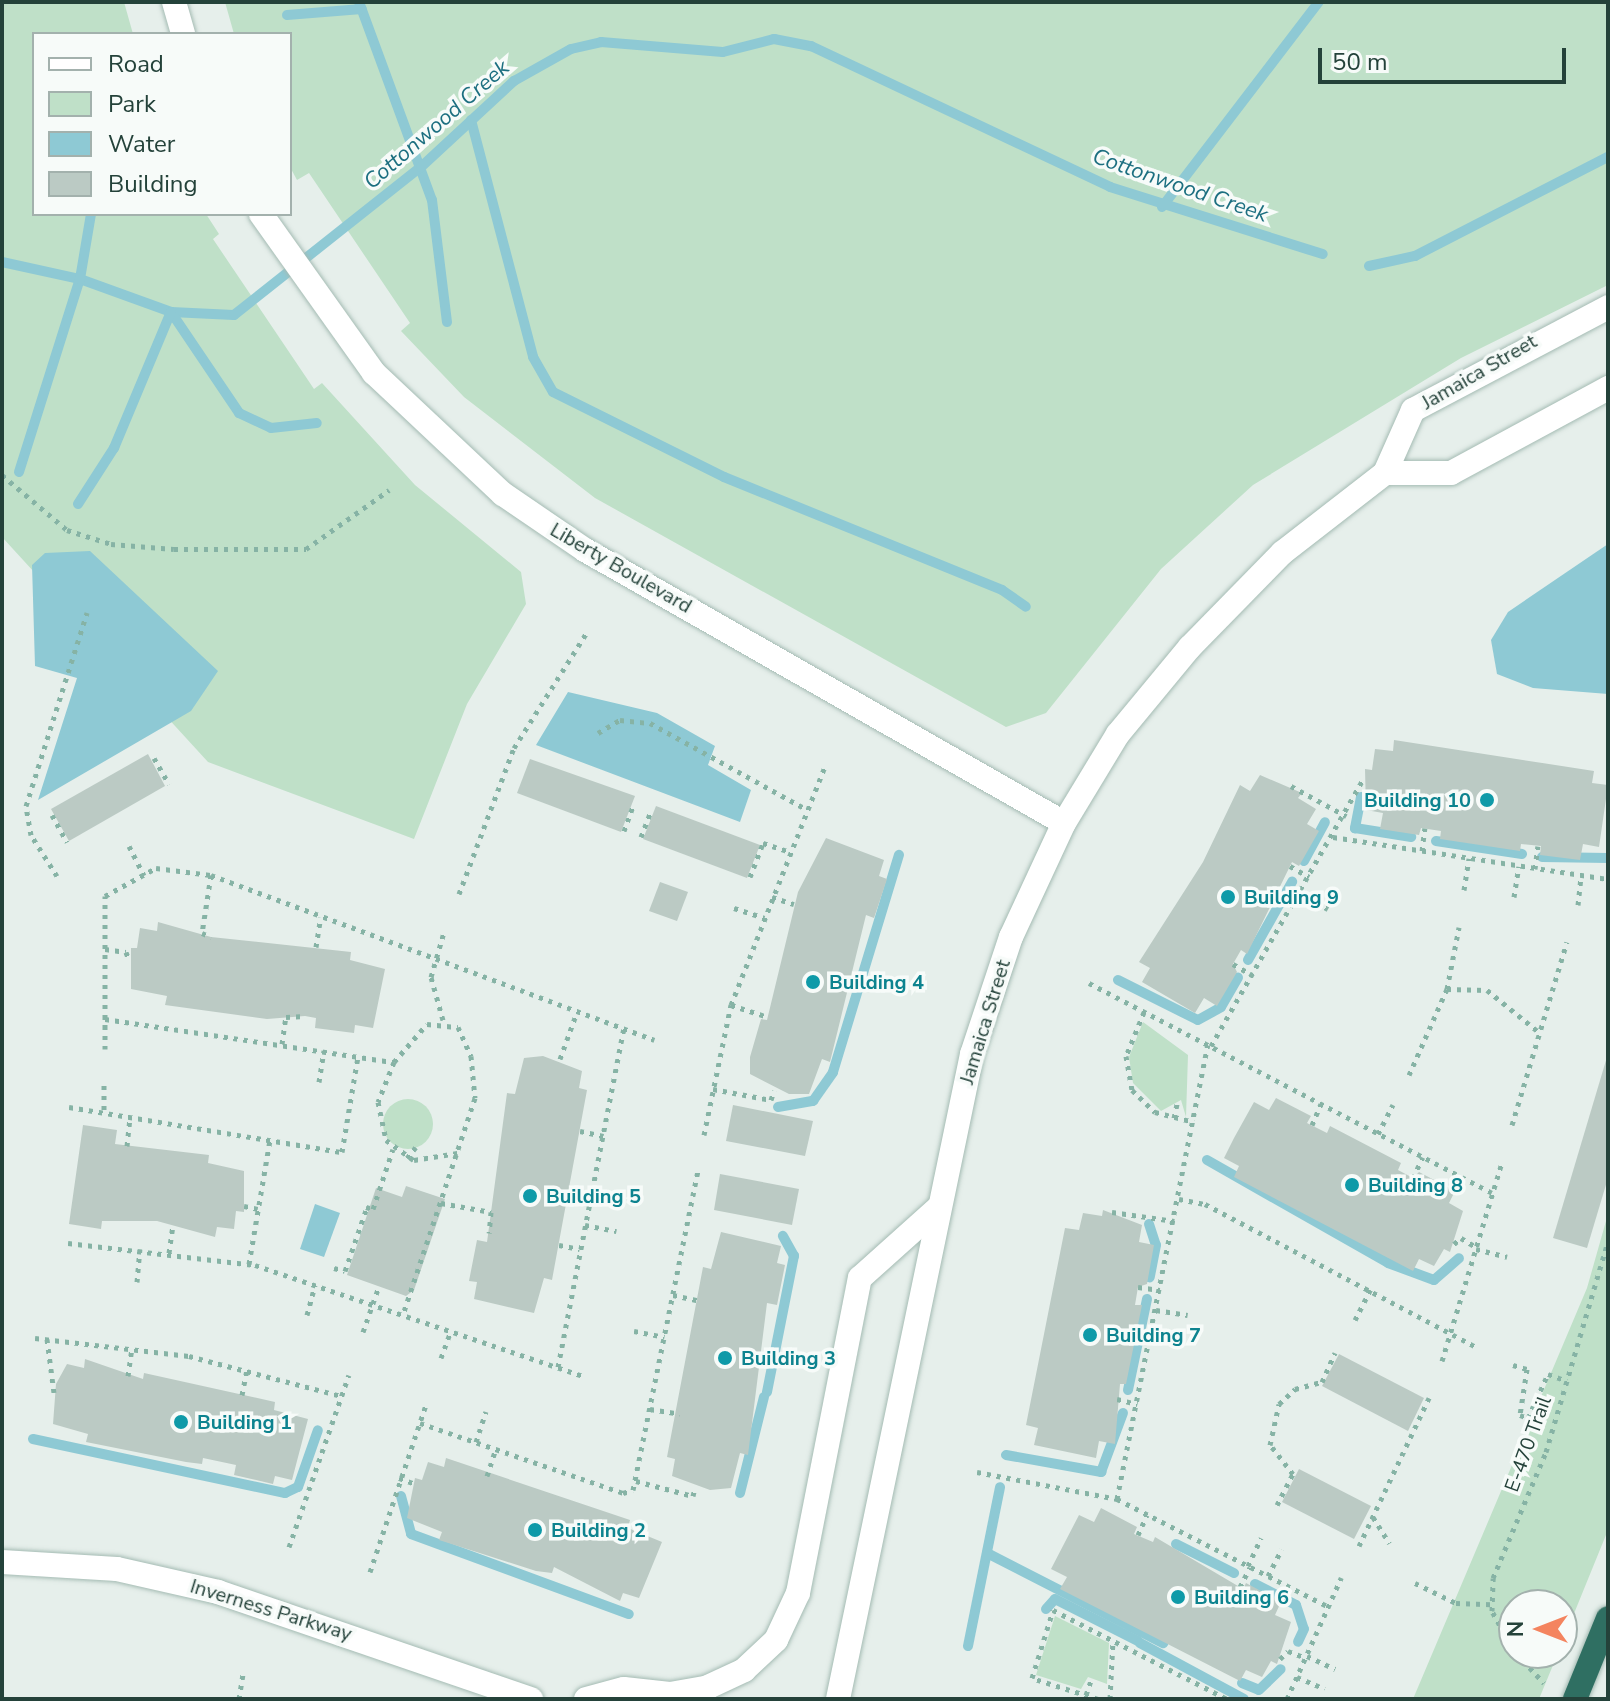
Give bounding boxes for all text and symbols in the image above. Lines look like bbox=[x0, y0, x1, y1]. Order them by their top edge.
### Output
legend bbox=[32, 32, 292, 216]
scale bar bbox=[1322, 32, 1570, 82]
text: 50 m bbox=[1332, 46, 1388, 78]
text: Road bbox=[108, 48, 164, 80]
water label: Cottonwood Creek bbox=[359, 55, 515, 195]
text: Park bbox=[108, 88, 156, 120]
text: Water bbox=[108, 128, 175, 160]
water label: Cottonwood Creek bbox=[1089, 144, 1271, 228]
text: Building bbox=[108, 168, 198, 200]
street label: Jamaica Street bbox=[1417, 329, 1541, 415]
street label: Liberty Boulevard bbox=[546, 518, 696, 618]
place label: Building 10 bbox=[1364, 788, 1471, 812]
marker: Building 10 bbox=[1478, 791, 1496, 809]
place label: Building 9 bbox=[1244, 885, 1339, 909]
marker: Building 9 bbox=[1219, 888, 1237, 906]
street label: Jamaica Street bbox=[955, 957, 1015, 1087]
place label: Building 4 bbox=[829, 970, 924, 994]
marker: Building 4 bbox=[804, 973, 822, 991]
place label: Building 8 bbox=[1368, 1173, 1463, 1197]
marker: Building 8 bbox=[1343, 1176, 1361, 1194]
place label: Building 5 bbox=[546, 1184, 641, 1208]
marker: Building 5 bbox=[521, 1187, 539, 1205]
place label: Building 7 bbox=[1106, 1323, 1201, 1347]
marker: Building 7 bbox=[1081, 1326, 1099, 1344]
place label: Building 3 bbox=[741, 1346, 836, 1370]
marker: Building 3 bbox=[716, 1349, 734, 1367]
street label: E-470 Trail bbox=[1500, 1393, 1556, 1495]
place label: Building 1 bbox=[197, 1410, 292, 1434]
marker: Building 1 bbox=[172, 1413, 190, 1431]
place label: Building 2 bbox=[551, 1518, 646, 1542]
marker: Building 2 bbox=[526, 1521, 544, 1539]
street label: Inverness Parkway bbox=[187, 1574, 355, 1646]
place label: Building 6 bbox=[1194, 1585, 1289, 1609]
marker: Building 6 bbox=[1169, 1588, 1187, 1606]
north arrow bbox=[1498, 1589, 1578, 1669]
text: N bbox=[1501, 1621, 1531, 1637]

